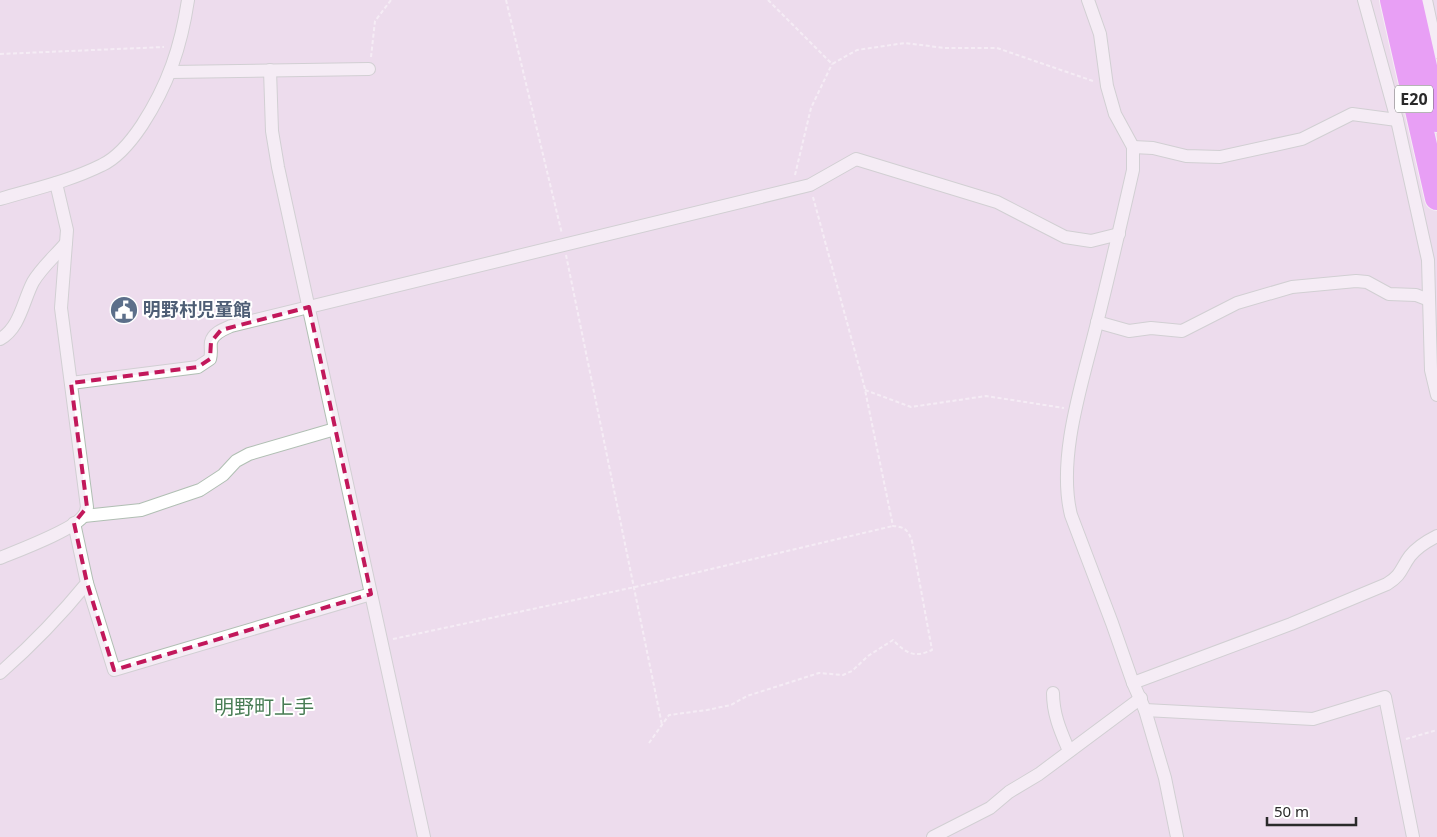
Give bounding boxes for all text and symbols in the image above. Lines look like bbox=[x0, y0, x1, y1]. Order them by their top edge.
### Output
road number: E20 bbox=[1395, 86, 1433, 112]
public building icon: 明野村児童館 bbox=[109, 295, 139, 325]
place label: 明野村児童館 bbox=[143, 297, 251, 321]
district label: 明野町上手 bbox=[214, 693, 314, 720]
scale bar bbox=[1267, 794, 1356, 826]
text: 50 m bbox=[1274, 801, 1309, 821]

